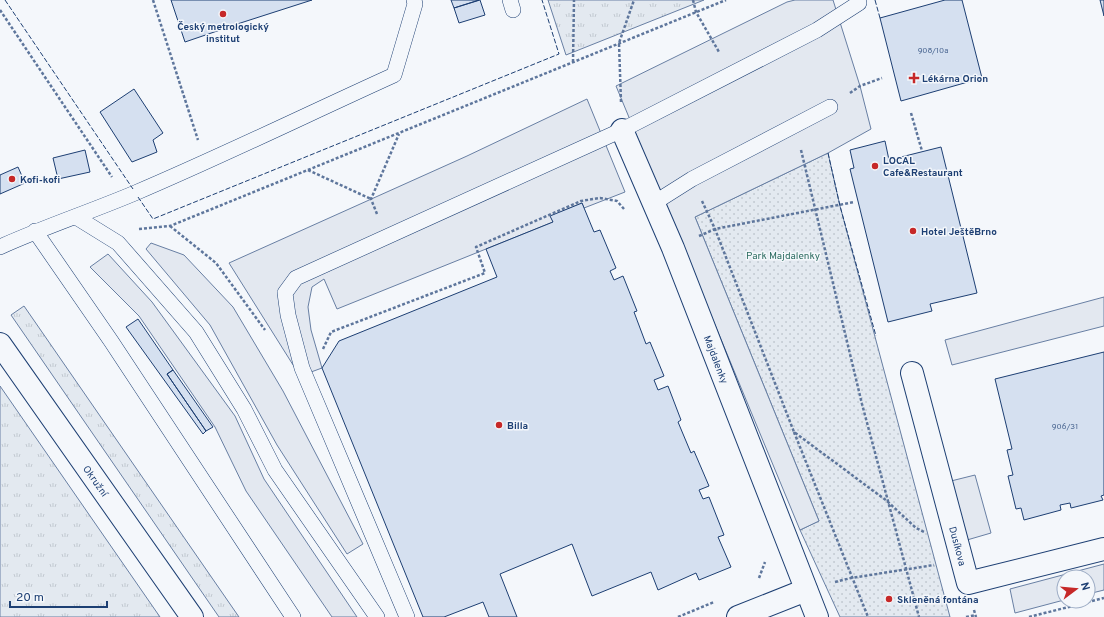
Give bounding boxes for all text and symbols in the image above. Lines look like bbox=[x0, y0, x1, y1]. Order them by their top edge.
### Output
marker: Český metrologický institut bbox=[218, 9, 228, 19]
place label: Český metrologický institut bbox=[177, 21, 269, 46]
house number: 908/10a bbox=[918, 46, 948, 56]
marker: Lékárna Orion bbox=[909, 73, 919, 83]
place label: Lékárna Orion bbox=[922, 73, 988, 86]
place label: LOCAL Cafe&Restaurant bbox=[883, 155, 963, 180]
marker: LOCAL Cafe&Restaurant bbox=[870, 161, 880, 171]
marker: Kofi-kofi bbox=[7, 174, 17, 184]
place label: Kofi-kofi bbox=[20, 174, 60, 187]
marker: Hotel JeštěBrno bbox=[908, 226, 918, 236]
place label: Hotel JeštěBrno bbox=[921, 226, 997, 239]
park label: Park Majdalenky bbox=[746, 250, 820, 263]
street label: Majdalenky bbox=[700, 334, 730, 386]
marker: Billa bbox=[494, 420, 504, 430]
place label: Billa bbox=[507, 420, 528, 433]
house number: 906/31 bbox=[1052, 422, 1078, 432]
street label: Okružní bbox=[79, 463, 111, 501]
street label: Dusíkova bbox=[945, 525, 968, 568]
north arrow bbox=[1056, 569, 1096, 609]
text: N bbox=[1077, 581, 1092, 592]
scale bar bbox=[10, 583, 107, 609]
text: 20 m bbox=[16, 590, 44, 606]
marker: Skleněná fontána bbox=[884, 594, 894, 604]
place label: Skleněná fontána bbox=[897, 594, 979, 607]

